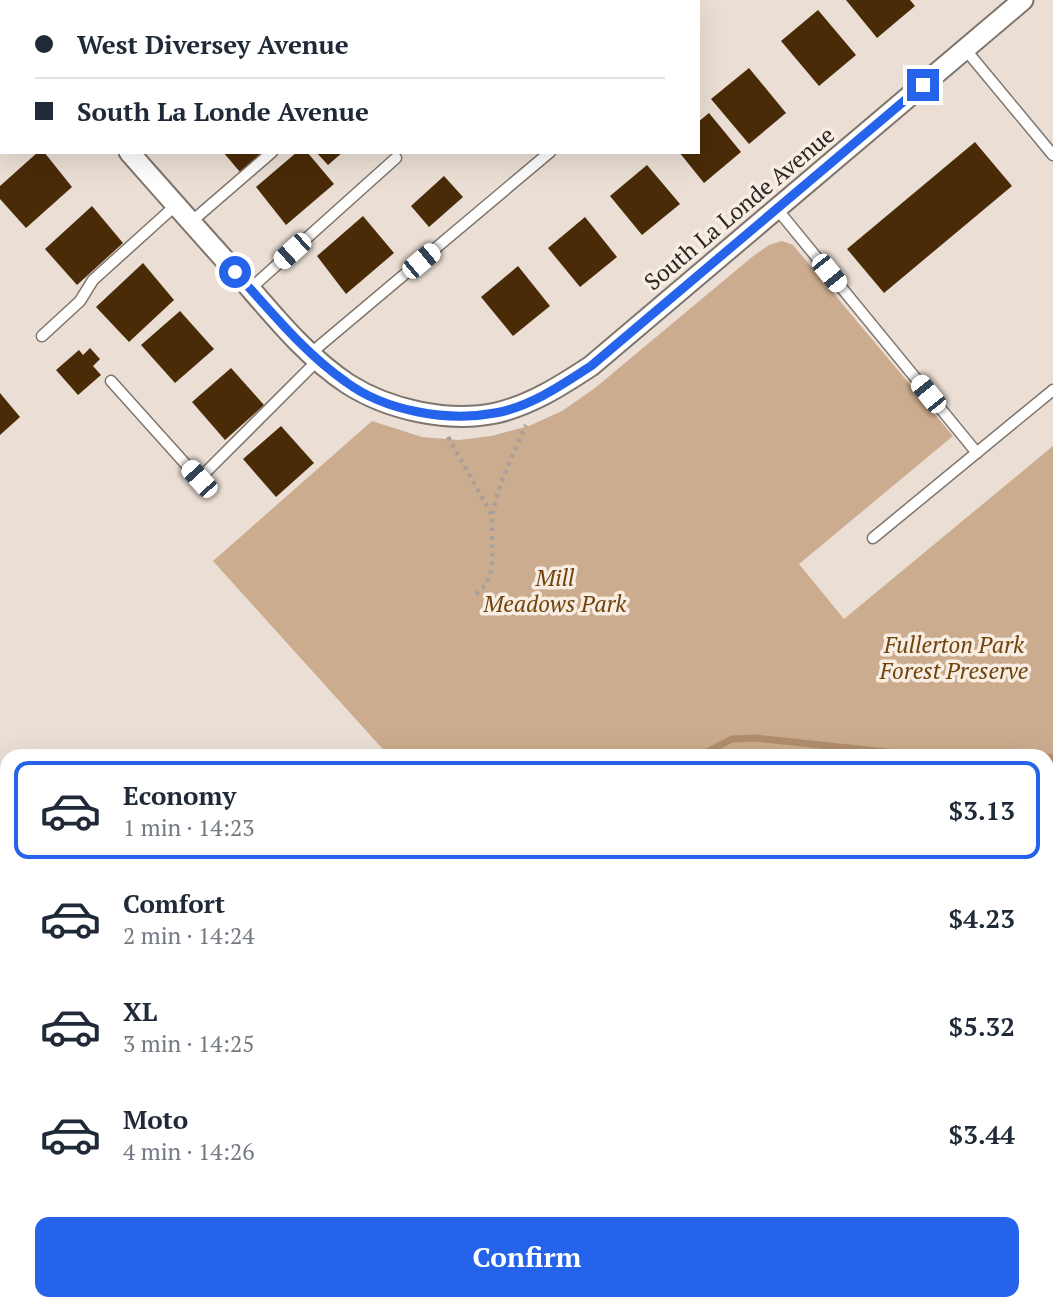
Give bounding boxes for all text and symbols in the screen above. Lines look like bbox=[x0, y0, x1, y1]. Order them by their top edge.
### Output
text: West Diversey Avenue bbox=[77, 27, 349, 61]
route end bbox=[907, 69, 939, 101]
text: South La Londe Avenue bbox=[77, 94, 369, 128]
street label: South La Londe Avenue bbox=[637, 119, 841, 297]
car bbox=[270, 229, 315, 273]
car bbox=[399, 239, 444, 283]
car bbox=[808, 250, 851, 296]
route start bbox=[219, 256, 251, 288]
car bbox=[907, 371, 950, 417]
car bbox=[178, 456, 221, 502]
park label: Mill Meadows Park bbox=[483, 562, 627, 619]
park label: Fullerton Park Forest Preserve bbox=[879, 629, 1028, 686]
text: Economy bbox=[123, 778, 236, 812]
icon: car bbox=[39, 779, 102, 842]
text: $3.13 bbox=[949, 793, 1015, 827]
text: 1 min · 14:23 bbox=[123, 812, 255, 843]
text: Comfort bbox=[123, 886, 225, 920]
icon: car bbox=[39, 887, 102, 950]
text: $4.23 bbox=[949, 901, 1015, 935]
text: 2 min · 14:24 bbox=[123, 920, 255, 951]
text: XL bbox=[123, 994, 157, 1028]
icon: car bbox=[39, 995, 102, 1058]
text: $5.32 bbox=[949, 1009, 1015, 1043]
text: 3 min · 14:25 bbox=[123, 1028, 255, 1059]
text: Moto bbox=[123, 1102, 188, 1136]
icon: car bbox=[39, 1103, 102, 1166]
text: $3.44 bbox=[949, 1117, 1015, 1151]
text: 4 min · 14:26 bbox=[123, 1136, 255, 1167]
button: Confirm bbox=[35, 1217, 1019, 1297]

